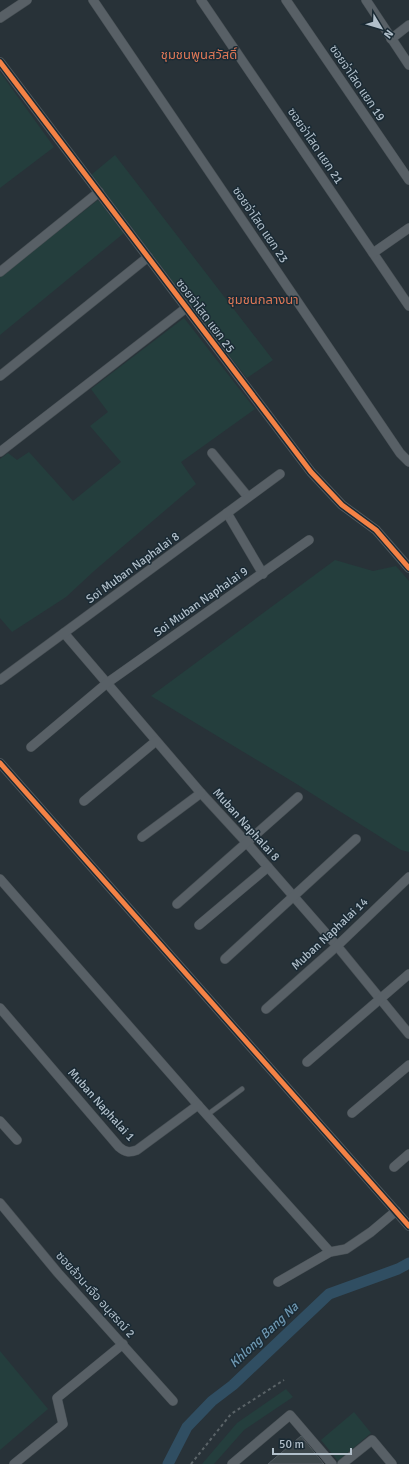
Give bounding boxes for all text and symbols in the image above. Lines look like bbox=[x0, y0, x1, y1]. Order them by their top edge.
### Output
north arrow bbox=[361, 8, 401, 48]
text: N bbox=[381, 27, 396, 41]
street label: ซอยจ่าโสด แยก 19 bbox=[326, 42, 388, 124]
district label: ชุมชนพูนสวัสดิ์ bbox=[161, 47, 237, 63]
street label: ซอยจ่าโสด แยก 21 bbox=[284, 105, 346, 187]
street label: ซอยจ่าโสด แยก 23 bbox=[229, 184, 291, 266]
street label: ซอยจ่าโสด แยก 25 bbox=[172, 276, 238, 356]
district label: ชุมชนกลางนา bbox=[228, 292, 298, 308]
street label: Soi Muban Naphalai 8 bbox=[83, 529, 183, 607]
street label: Soi Muban Naphalai 9 bbox=[151, 564, 251, 640]
street label: Muban Naphalai 8 bbox=[209, 785, 283, 865]
street label: Muban Naphalai 14 bbox=[288, 894, 372, 973]
street label: Muban Naphalai 1 bbox=[64, 1065, 138, 1145]
street label: ซอยล้วน-เจือ อนุสรณ์ 2 bbox=[52, 1249, 138, 1341]
water label: Khlong Bang Na bbox=[226, 1299, 302, 1371]
scale bar bbox=[273, 1430, 351, 1456]
text: 50 m bbox=[279, 1437, 304, 1452]

